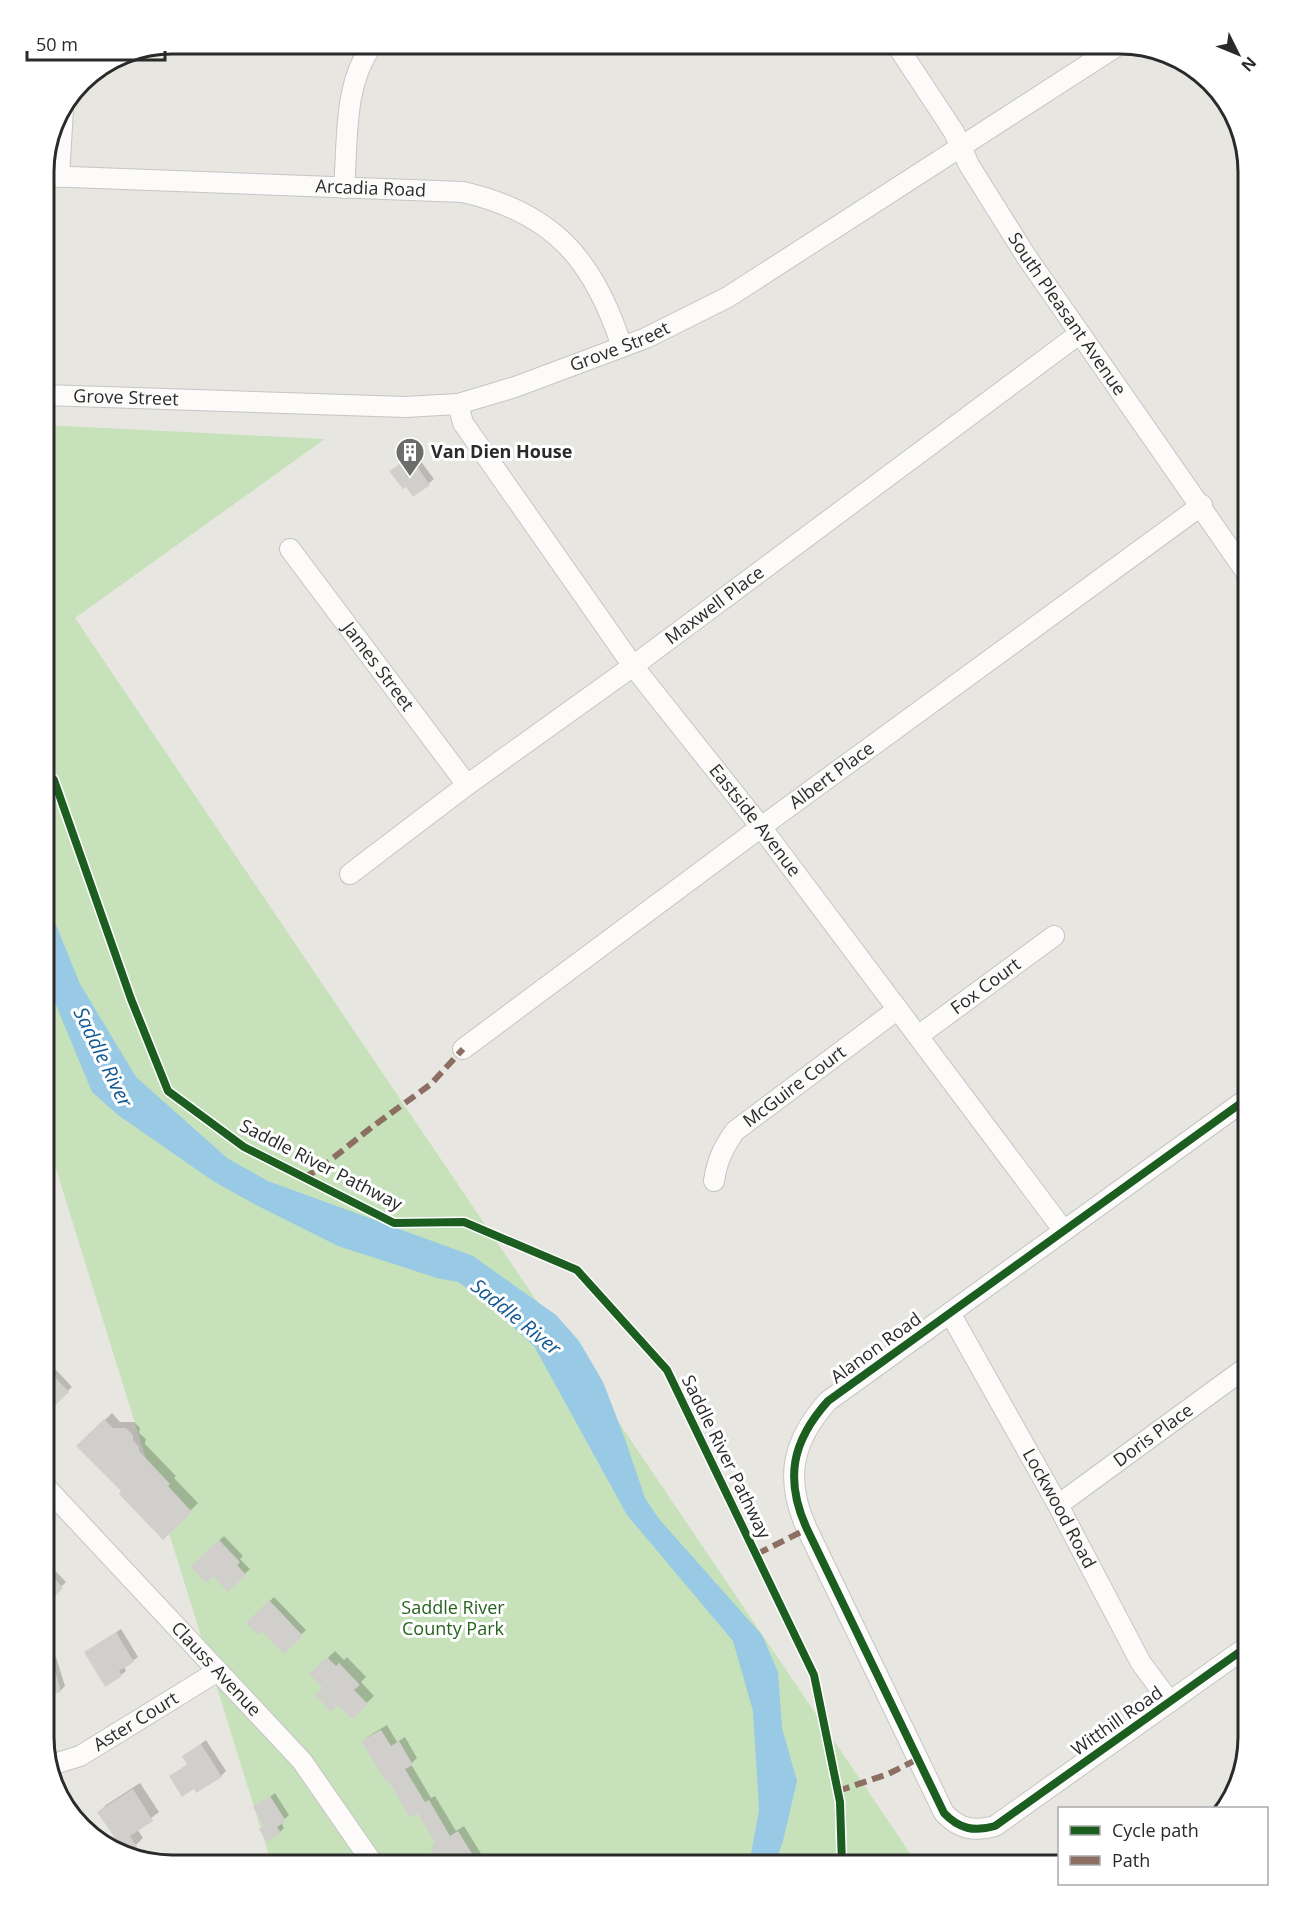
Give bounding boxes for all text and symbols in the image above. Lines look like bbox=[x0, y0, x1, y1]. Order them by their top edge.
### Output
scale bar bbox=[27, 24, 165, 62]
north arrow bbox=[1208, 24, 1268, 84]
text: 50 m bbox=[36, 32, 78, 56]
text: N bbox=[1236, 52, 1261, 76]
street label: Arcadia Road bbox=[315, 173, 427, 202]
street label: South Pleasant Avenue bbox=[1003, 228, 1132, 400]
street label: Grove Street bbox=[566, 315, 673, 376]
street label: Grove Street bbox=[73, 383, 179, 410]
building icon: Van Dien House bbox=[394, 436, 426, 478]
place label: Van Dien House bbox=[431, 439, 572, 463]
street label: Maxwell Place bbox=[660, 560, 768, 649]
street label: James Street bbox=[337, 615, 420, 715]
street label: Albert Place bbox=[784, 736, 878, 814]
street label: Eastside Avenue bbox=[704, 758, 807, 881]
street label: Fox Court bbox=[945, 952, 1025, 1019]
water label: Saddle River bbox=[68, 1002, 140, 1112]
street label: McGuire Court bbox=[738, 1039, 850, 1132]
street label: Saddle River Pathway bbox=[236, 1113, 408, 1216]
water label: Saddle River bbox=[466, 1272, 568, 1362]
street label: Alanon Road bbox=[825, 1306, 926, 1388]
street label: Saddle River Pathway bbox=[677, 1371, 777, 1543]
street label: Doris Place bbox=[1108, 1397, 1197, 1472]
street label: Lockwood Road bbox=[1018, 1444, 1102, 1572]
park label: Saddle River County Park bbox=[401, 1595, 505, 1640]
street label: Clauss Avenue bbox=[167, 1616, 267, 1721]
street label: Witthill Road bbox=[1066, 1680, 1167, 1760]
street label: Aster Court bbox=[88, 1685, 182, 1756]
legend bbox=[1058, 1807, 1268, 1885]
text: Cycle path bbox=[1112, 1818, 1199, 1842]
text: Path bbox=[1112, 1848, 1150, 1872]

